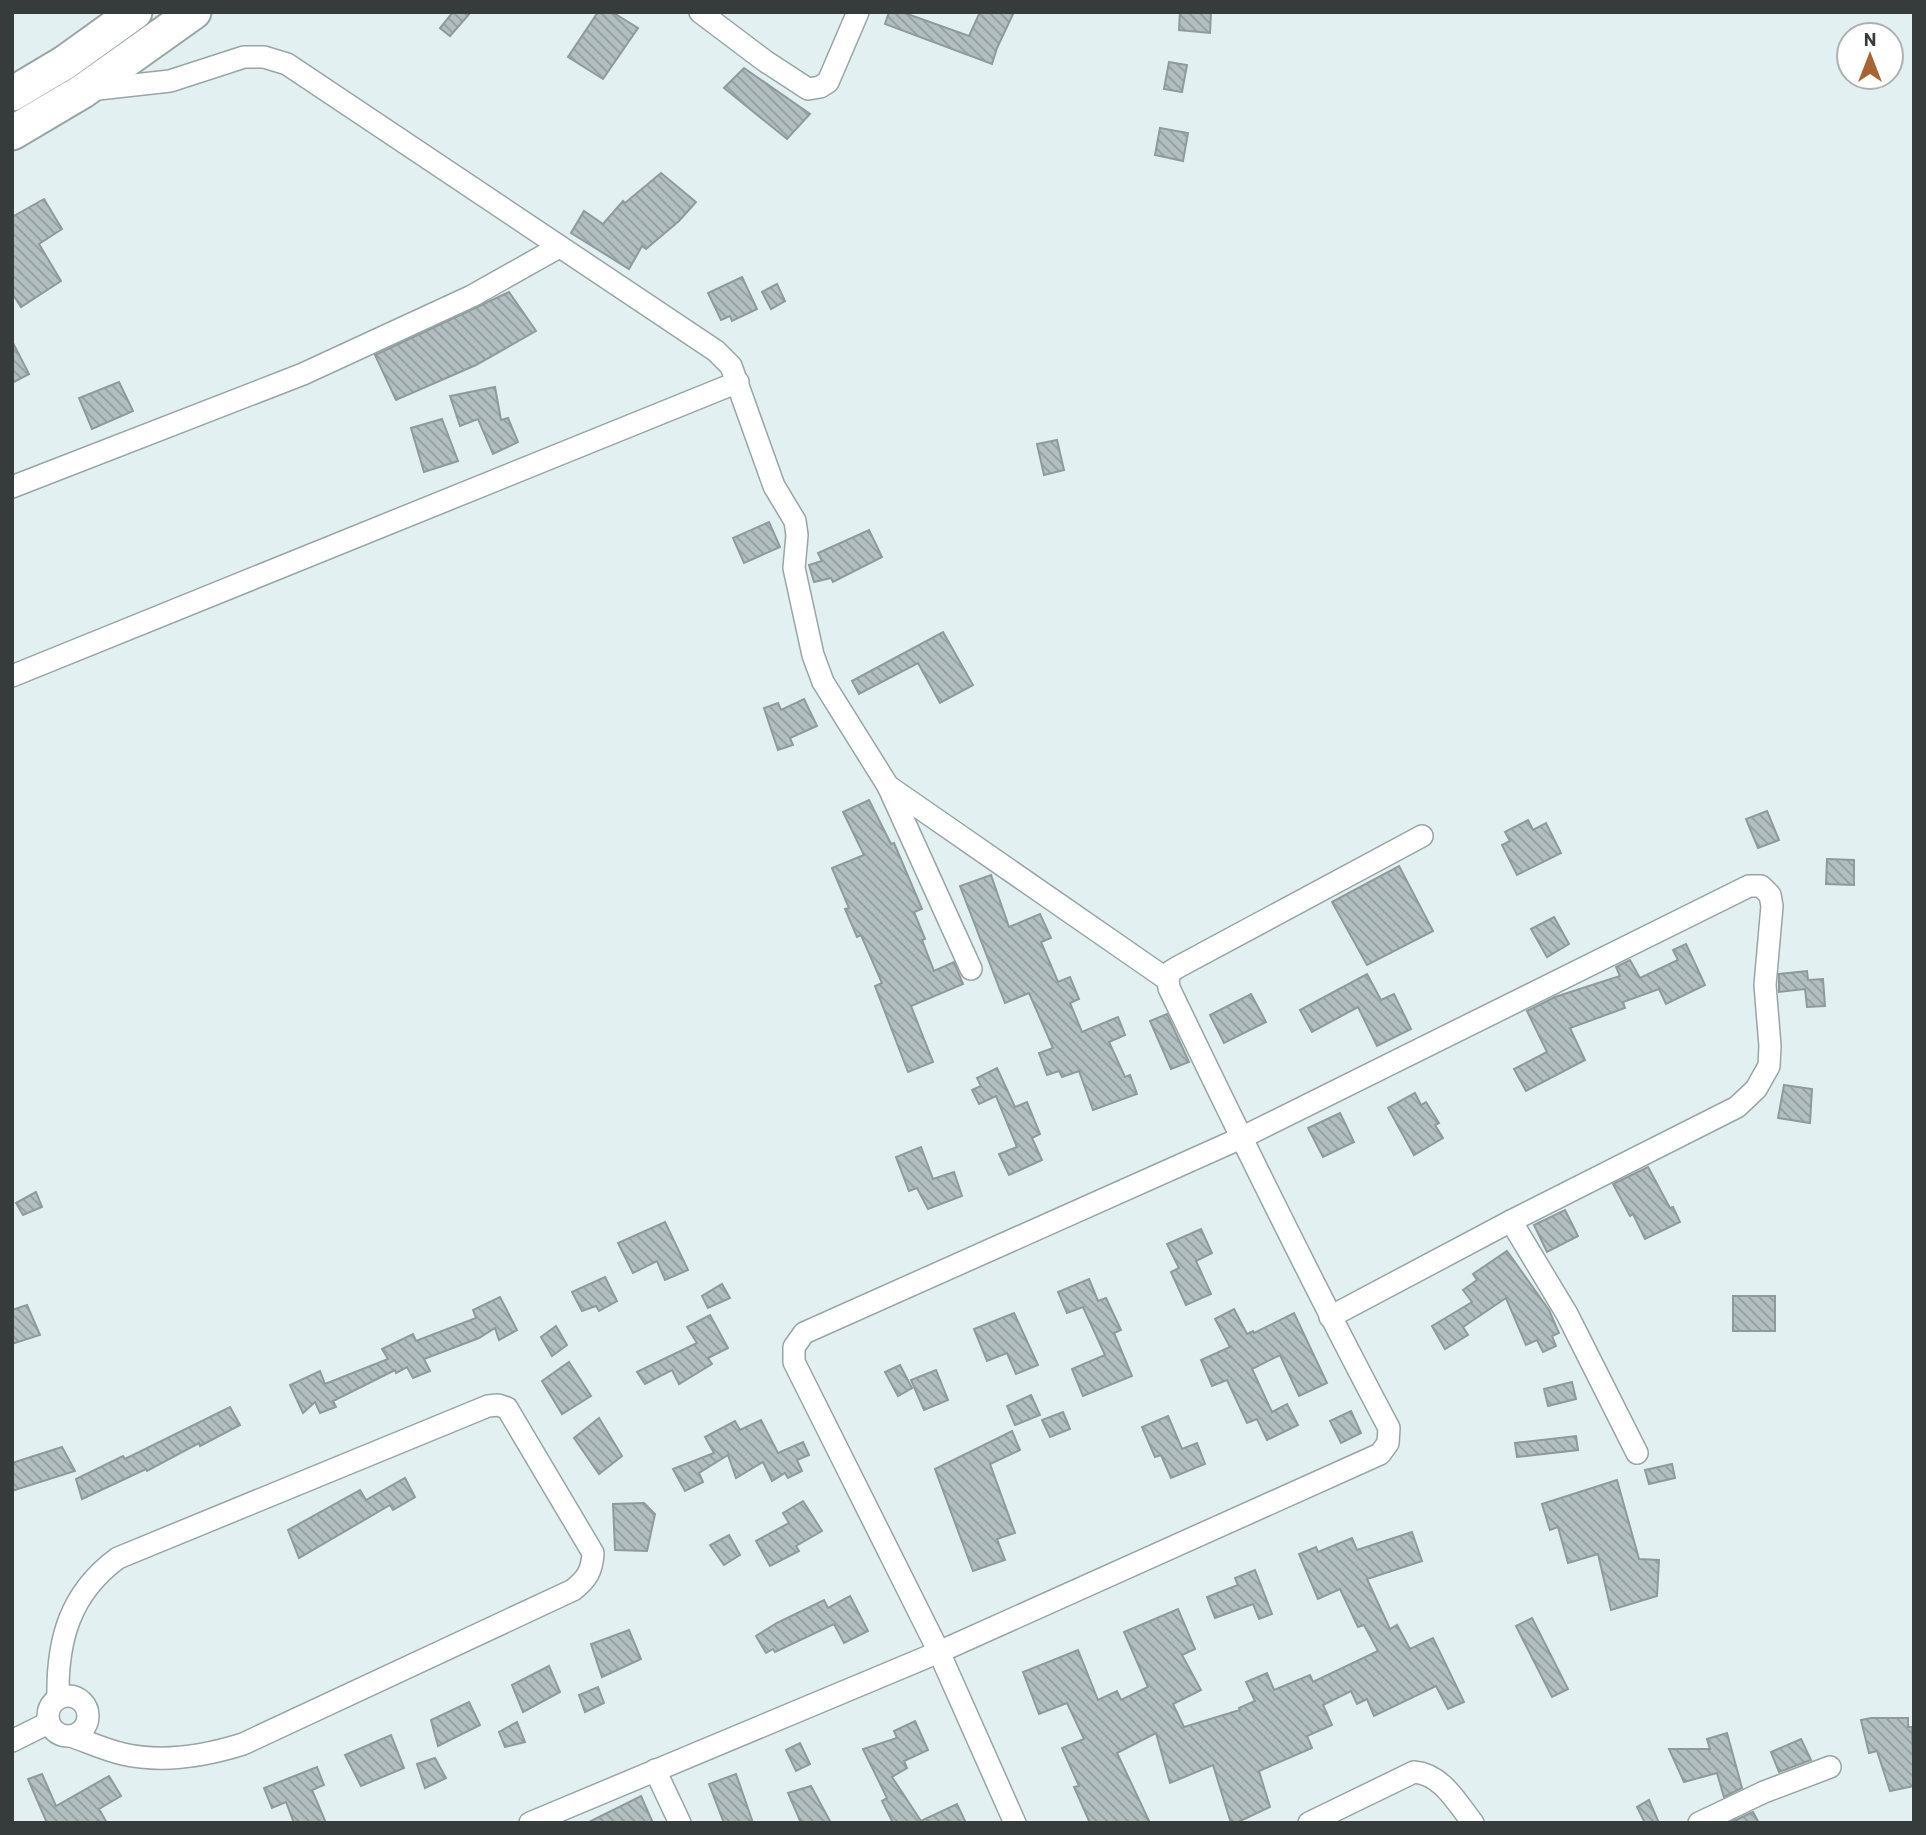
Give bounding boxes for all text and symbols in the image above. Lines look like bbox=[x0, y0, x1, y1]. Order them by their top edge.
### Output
north arrow bbox=[1835, 21, 1905, 91]
text: N bbox=[1864, 27, 1876, 50]

